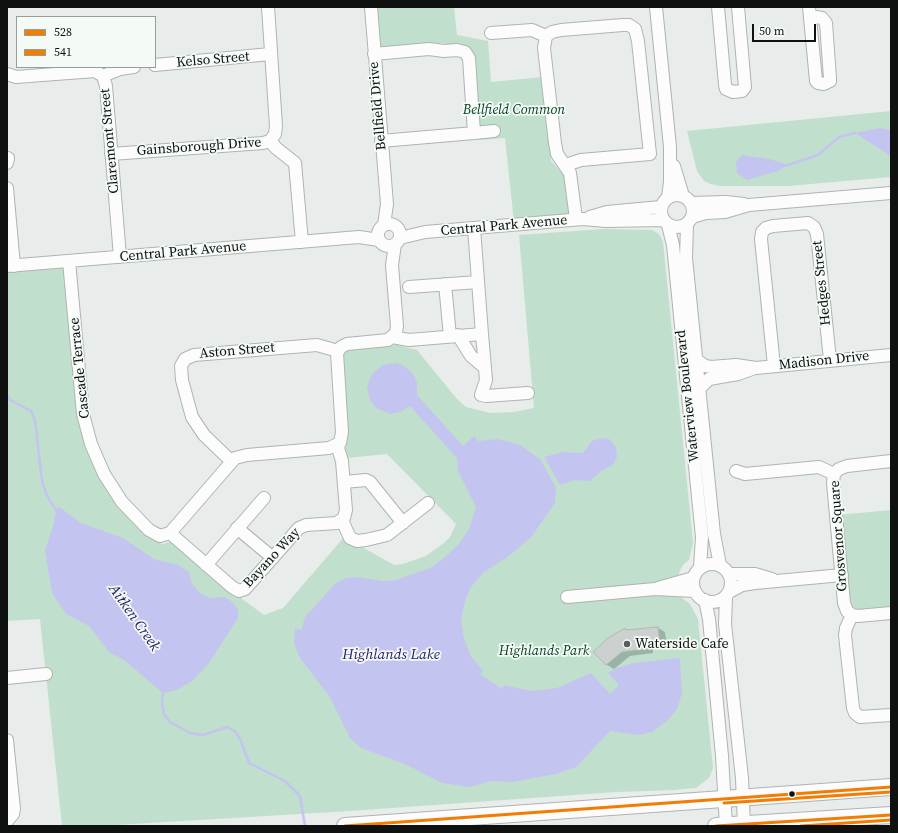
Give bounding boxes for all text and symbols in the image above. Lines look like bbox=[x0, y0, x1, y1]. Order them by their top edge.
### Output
legend bbox=[16, 16, 156, 68]
scale bar bbox=[754, 16, 818, 42]
text: 50 m bbox=[759, 23, 785, 39]
text: 528 bbox=[54, 24, 72, 40]
text: 541 bbox=[54, 44, 72, 60]
street label: Kelso Street bbox=[176, 48, 250, 72]
street label: Bellfield Drive bbox=[366, 61, 390, 151]
street label: Claremont Street bbox=[97, 88, 123, 194]
park label: Bellfield Common bbox=[463, 102, 565, 118]
street label: Gainsborough Drive bbox=[136, 134, 262, 160]
street label: Central Park Avenue bbox=[440, 212, 568, 240]
street label: Central Park Avenue bbox=[119, 238, 247, 266]
street label: Hedges Street bbox=[809, 240, 835, 326]
street label: Cascade Terrace bbox=[66, 317, 94, 419]
street label: Waterview Boulevard bbox=[673, 329, 703, 463]
street label: Aston Street bbox=[199, 339, 275, 363]
street label: Madison Drive bbox=[778, 348, 870, 374]
street label: Grosvenor Square bbox=[827, 480, 851, 592]
street label: Bayano Way bbox=[240, 525, 304, 591]
water label: Aitken Creek bbox=[104, 581, 164, 655]
place label: Waterside Cafe bbox=[635, 636, 729, 652]
marker: Waterside Cafe bbox=[622, 639, 632, 649]
park label: Highlands Park bbox=[499, 643, 589, 659]
water label: Highlands Lake bbox=[342, 646, 440, 664]
unlabelled marker bbox=[787, 789, 797, 799]

